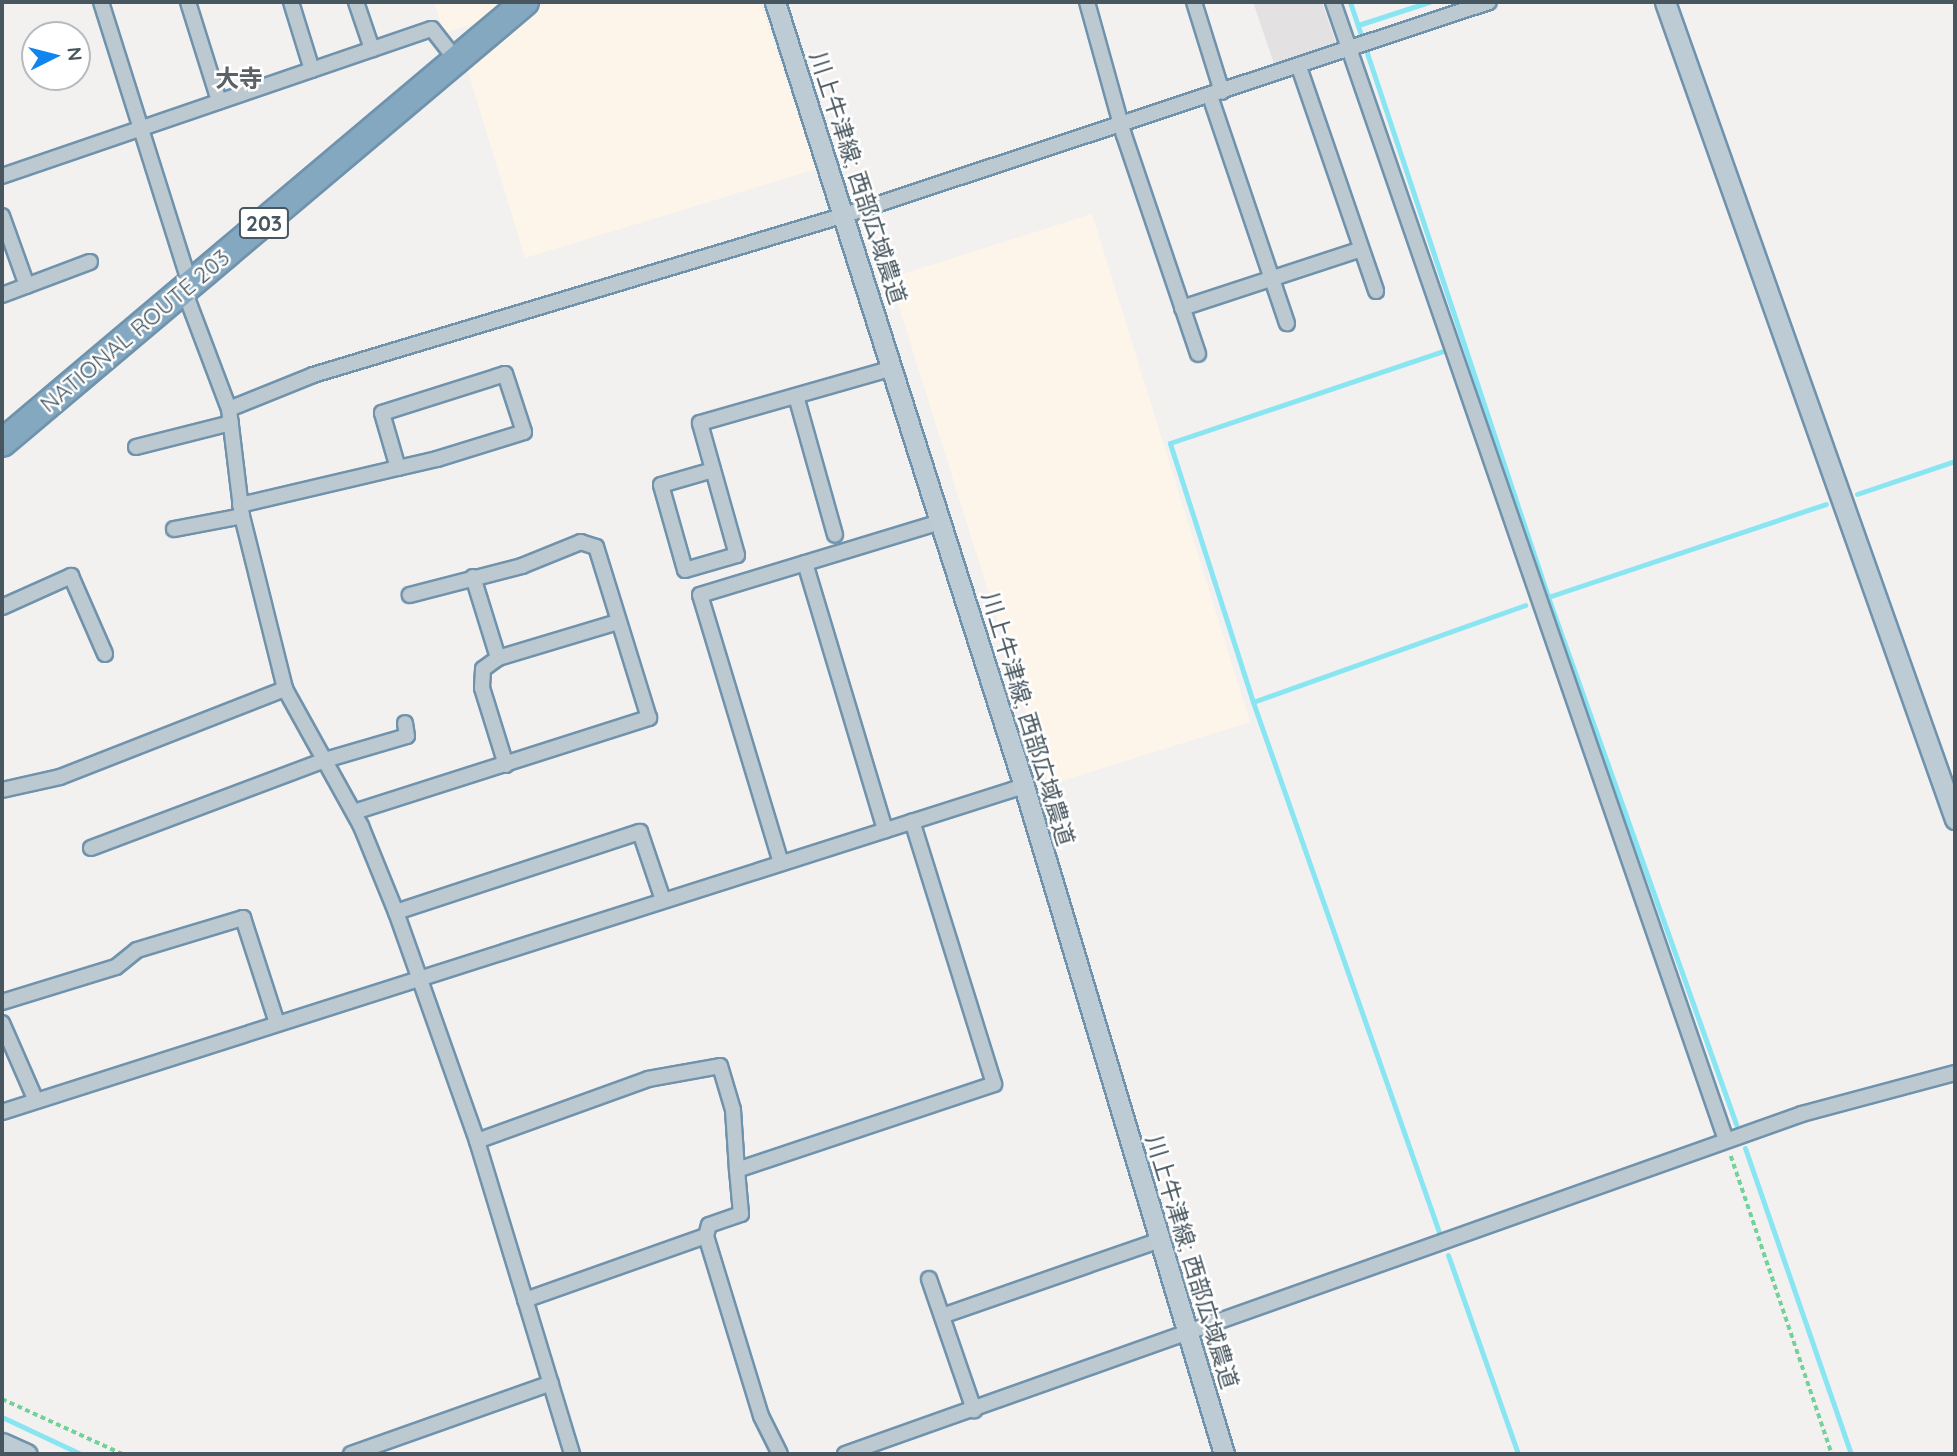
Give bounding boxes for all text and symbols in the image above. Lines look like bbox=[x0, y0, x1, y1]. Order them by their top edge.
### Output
north arrow bbox=[21, 21, 91, 91]
text: N bbox=[62, 46, 88, 62]
street label: 川上牛津線; 西部広域農道 bbox=[804, 48, 912, 308]
district label: 大寺 bbox=[215, 65, 263, 93]
road number: 203 bbox=[238, 206, 290, 241]
street label: NATIONAL ROUTE 203 bbox=[35, 244, 235, 418]
street label: 川上牛津線; 西部広域農道 bbox=[976, 589, 1080, 849]
street label: 川上牛津線; 西部広域農道 bbox=[1140, 1132, 1244, 1392]

